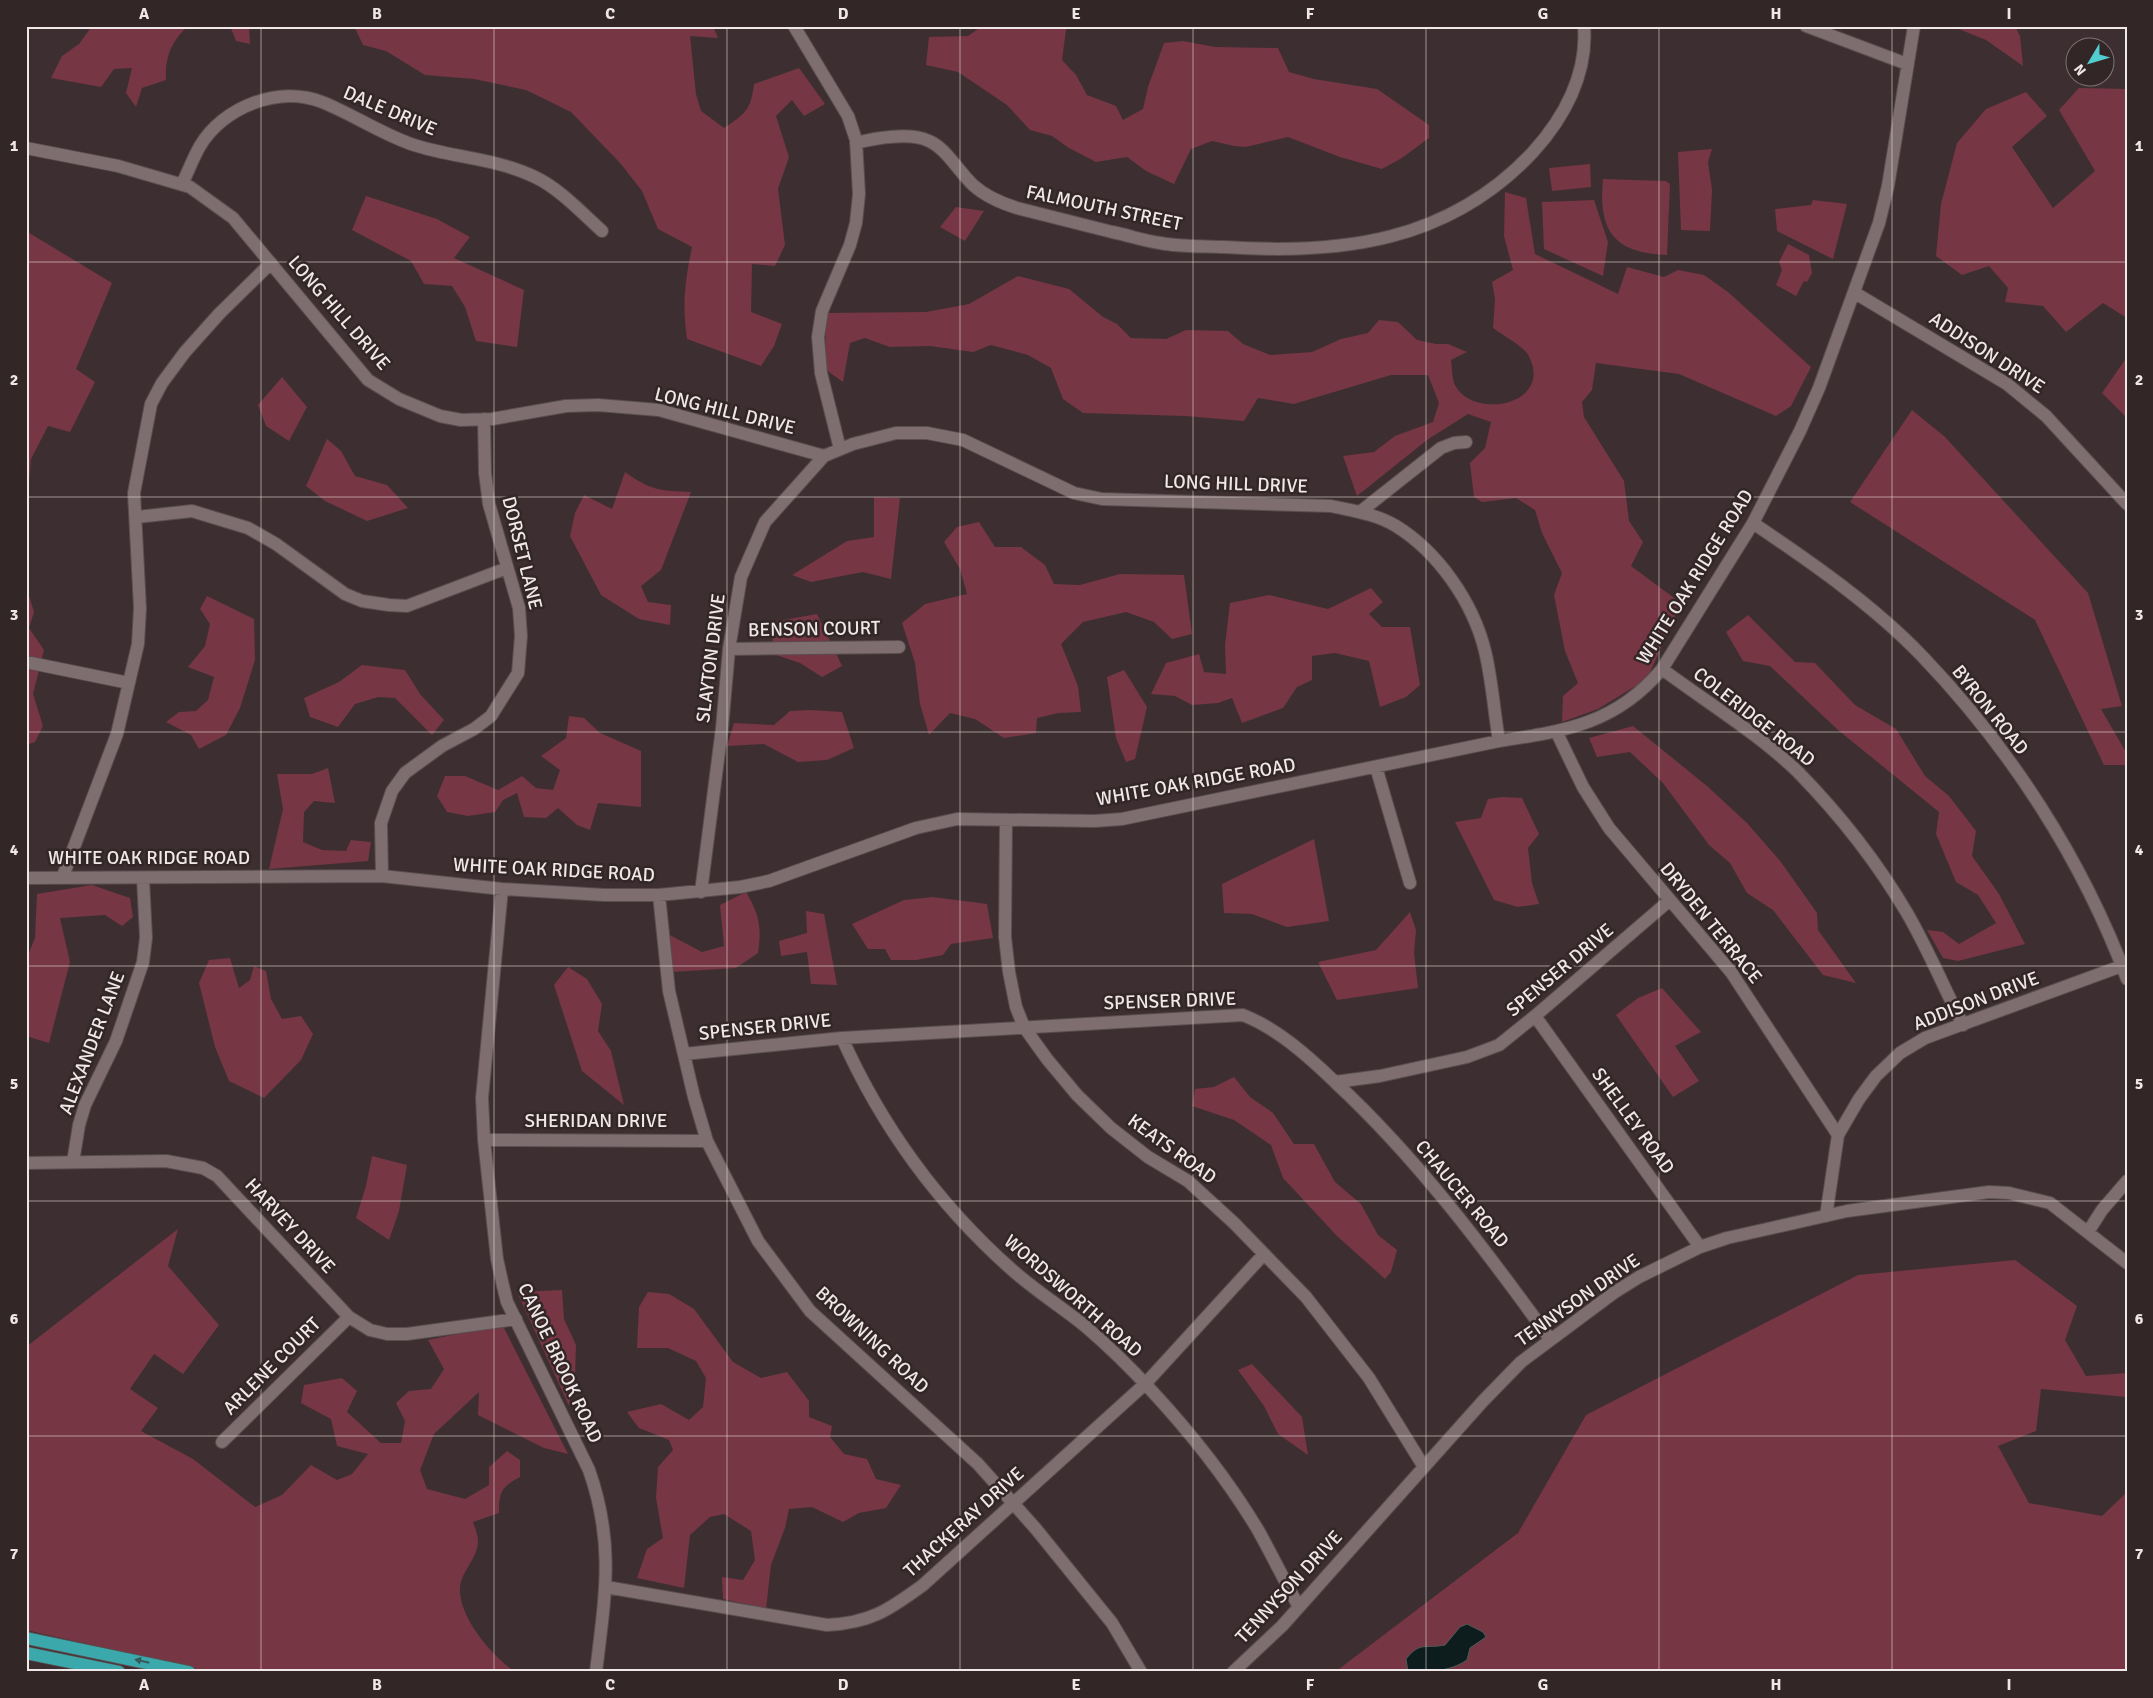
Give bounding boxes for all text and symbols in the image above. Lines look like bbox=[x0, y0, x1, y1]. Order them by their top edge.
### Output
text: A bbox=[139, 4, 150, 24]
text: B bbox=[372, 4, 382, 24]
text: C bbox=[605, 4, 615, 24]
text: D bbox=[838, 4, 849, 24]
text: E bbox=[1071, 4, 1081, 24]
text: F bbox=[1306, 4, 1315, 24]
text: G bbox=[1538, 4, 1548, 24]
text: H bbox=[1771, 4, 1781, 24]
text: I bbox=[2006, 4, 2012, 24]
north arrow bbox=[2066, 38, 2116, 88]
text: N bbox=[2070, 61, 2090, 79]
street label: DALE DRIVE bbox=[340, 81, 440, 141]
text: 1 bbox=[10, 136, 19, 156]
text: 1 bbox=[2135, 136, 2144, 156]
street label: FALMOUTH STREET bbox=[1024, 180, 1185, 236]
street label: LONG HILL DRIVE bbox=[283, 251, 395, 375]
street label: ADDISON DRIVE bbox=[1925, 307, 2049, 399]
text: 2 bbox=[10, 370, 18, 390]
text: 2 bbox=[2135, 370, 2143, 390]
street label: LONG HILL DRIVE bbox=[652, 382, 798, 440]
street label: LONG HILL DRIVE bbox=[1164, 469, 1308, 499]
street label: WHITE OAK RIDGE ROAD bbox=[1631, 485, 1759, 669]
street label: DORSET LANE bbox=[496, 494, 548, 612]
street label: SLAYTON DRIVE bbox=[691, 592, 731, 724]
text: 3 bbox=[10, 605, 18, 625]
text: 3 bbox=[2135, 605, 2143, 625]
street label: BENSON COURT bbox=[748, 616, 881, 642]
street label: BYRON ROAD bbox=[1946, 660, 2034, 760]
street label: COLERIDGE ROAD bbox=[1688, 662, 1820, 772]
street label: WHITE OAK RIDGE ROAD bbox=[1094, 753, 1298, 811]
text: 4 bbox=[10, 840, 19, 860]
text: 4 bbox=[2135, 840, 2144, 860]
street label: WHITE OAK RIDGE ROAD bbox=[48, 846, 250, 870]
street label: WHITE OAK RIDGE ROAD bbox=[453, 853, 655, 887]
street label: DRYDEN TERRACE bbox=[1655, 857, 1767, 989]
street label: SPENSER DRIVE bbox=[1501, 918, 1619, 1022]
street label: ADDISON DRIVE bbox=[1910, 966, 2042, 1036]
street label: ALEXANDER LANE bbox=[54, 968, 130, 1118]
street label: SPENSER DRIVE bbox=[1103, 987, 1237, 1015]
street label: SPENSER DRIVE bbox=[698, 1008, 832, 1046]
street label: SHELLEY ROAD bbox=[1586, 1063, 1680, 1179]
text: 5 bbox=[10, 1074, 18, 1094]
text: 5 bbox=[2135, 1074, 2143, 1094]
street label: SHERIDAN DRIVE bbox=[525, 1109, 667, 1133]
street label: KEATS ROAD bbox=[1123, 1109, 1221, 1189]
street label: CHAUCER ROAD bbox=[1410, 1135, 1514, 1253]
street label: HARVEY DRIVE bbox=[240, 1173, 340, 1279]
street label: WORDSWORTH ROAD bbox=[999, 1229, 1147, 1363]
street label: TENNYSON DRIVE bbox=[1511, 1248, 1645, 1352]
street label: CANOE BROOK ROAD bbox=[512, 1279, 608, 1447]
street label: BROWNING ROAD bbox=[810, 1281, 934, 1399]
text: 6 bbox=[10, 1309, 19, 1329]
text: 6 bbox=[2135, 1309, 2144, 1329]
street label: ARLENE COURT bbox=[218, 1312, 326, 1420]
street label: THACKERAY DRIVE bbox=[899, 1462, 1029, 1582]
street label: TENNYSON DRIVE bbox=[1230, 1525, 1348, 1649]
text: 7 bbox=[10, 1544, 19, 1564]
text: 7 bbox=[2135, 1544, 2144, 1564]
one-way arrow bbox=[134, 1657, 149, 1665]
text: A bbox=[139, 1675, 150, 1695]
text: B bbox=[372, 1675, 382, 1695]
text: C bbox=[605, 1675, 615, 1695]
text: D bbox=[838, 1675, 849, 1695]
text: E bbox=[1071, 1675, 1081, 1695]
text: F bbox=[1306, 1675, 1315, 1695]
text: G bbox=[1538, 1675, 1548, 1695]
text: H bbox=[1771, 1675, 1781, 1695]
text: I bbox=[2006, 1675, 2012, 1695]

